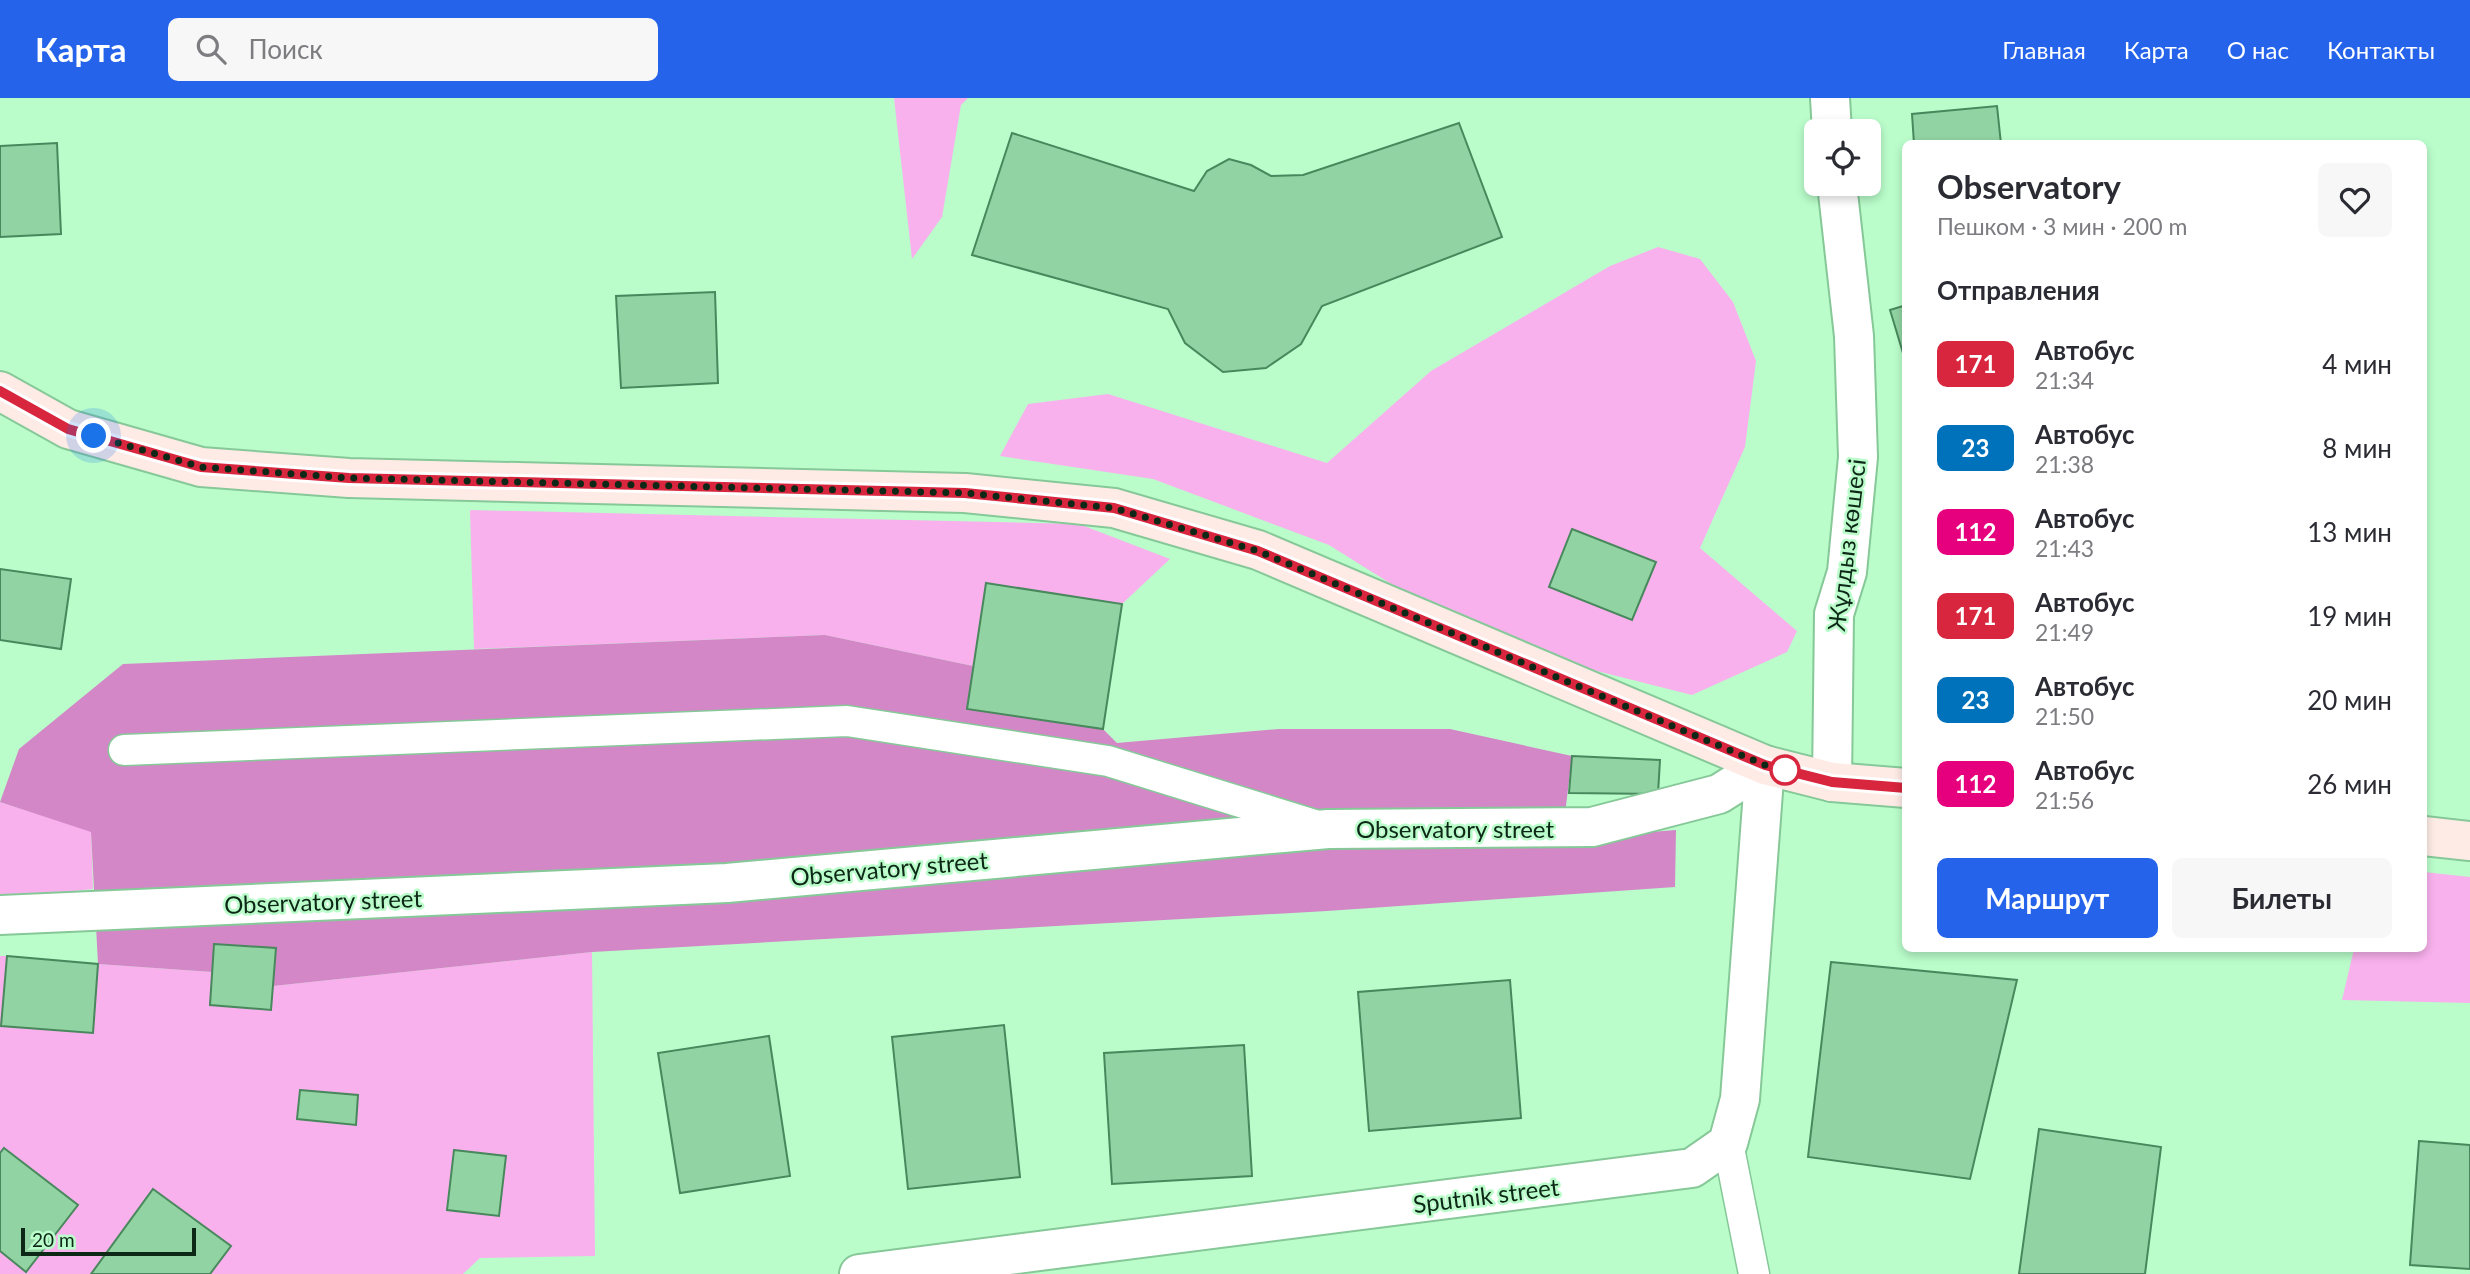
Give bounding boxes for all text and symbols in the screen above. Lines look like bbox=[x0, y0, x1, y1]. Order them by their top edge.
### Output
search box bbox=[168, 18, 658, 81]
text: Карта bbox=[35, 29, 126, 69]
icon: search bbox=[192, 30, 230, 68]
text: Поиск bbox=[248, 33, 323, 65]
text: Главная bbox=[2002, 35, 2086, 64]
text: Карта bbox=[2124, 35, 2189, 64]
text: О нас bbox=[2227, 35, 2289, 64]
text: Контакты bbox=[2327, 35, 2435, 64]
map controls bbox=[1804, 119, 1881, 196]
button: locate bbox=[1804, 119, 1881, 196]
button: heart bbox=[2318, 163, 2392, 237]
text: Observatory bbox=[1937, 166, 2121, 206]
text: Пешком · 3 мин · 200 m bbox=[1937, 212, 2187, 240]
text: Отправления bbox=[1937, 274, 2100, 306]
text: Автобус bbox=[2035, 334, 2134, 366]
text: 4 мин bbox=[2322, 348, 2392, 380]
text: 171 bbox=[1955, 349, 1996, 378]
text: 21:34 bbox=[2035, 366, 2094, 394]
your location bbox=[76, 418, 111, 453]
text: Автобус bbox=[2035, 418, 2134, 450]
text: 8 мин bbox=[2322, 432, 2392, 464]
text: 23 bbox=[1962, 433, 1989, 462]
text: 21:38 bbox=[2035, 450, 2094, 478]
street label: Жұлдыз көшесі bbox=[1821, 457, 1871, 633]
text: Автобус bbox=[2035, 502, 2134, 534]
text: 13 мин bbox=[2307, 516, 2392, 548]
text: 112 bbox=[1955, 517, 1996, 546]
text: 21:43 bbox=[2035, 534, 2094, 562]
text: Автобус bbox=[2035, 586, 2134, 618]
text: 19 мин bbox=[2307, 600, 2392, 632]
text: 171 bbox=[1955, 601, 1996, 630]
text: 21:49 bbox=[2035, 618, 2094, 646]
text: Автобус bbox=[2035, 670, 2134, 702]
text: 20 мин bbox=[2307, 684, 2392, 716]
text: 23 bbox=[1962, 685, 1989, 714]
text: 21:50 bbox=[2035, 702, 2094, 730]
text: Автобус bbox=[2035, 754, 2134, 786]
unlabelled marker bbox=[1770, 755, 1800, 785]
text: 26 мин bbox=[2307, 768, 2392, 800]
text: 112 bbox=[1955, 769, 1996, 798]
text: 21:56 bbox=[2035, 786, 2094, 814]
street label: Observatory street bbox=[1356, 814, 1554, 843]
street label: Observatory street bbox=[789, 845, 989, 891]
button: Маршрут bbox=[1937, 858, 2158, 938]
button: Билеты bbox=[2172, 858, 2392, 938]
street label: Observatory street bbox=[224, 883, 423, 919]
street label: Sputnik street bbox=[1411, 1172, 1561, 1218]
scale bar bbox=[21, 1225, 196, 1257]
text: 20 m bbox=[32, 1228, 75, 1251]

